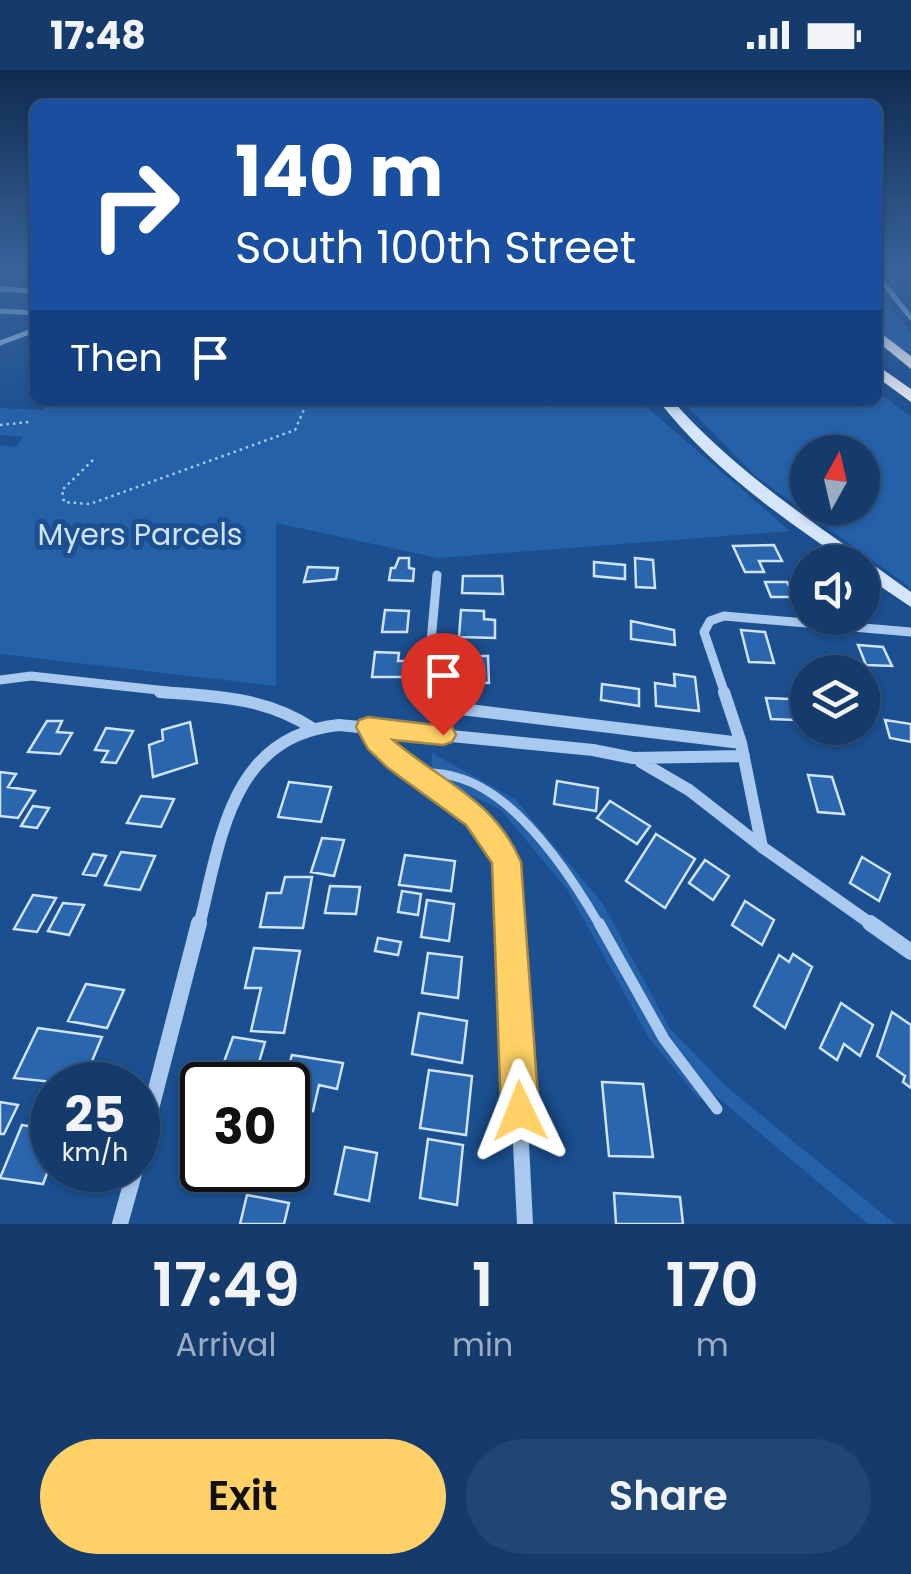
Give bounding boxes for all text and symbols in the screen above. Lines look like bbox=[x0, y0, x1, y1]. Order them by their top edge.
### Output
text: 17:48 bbox=[50, 9, 146, 62]
text: 140 m bbox=[235, 122, 443, 221]
icon: right bbox=[70, 140, 200, 270]
text: South 100th Street bbox=[235, 216, 636, 279]
icon: arrive bbox=[183, 330, 238, 385]
text: Then bbox=[70, 331, 163, 384]
north arrow bbox=[790, 435, 880, 525]
map controls bbox=[790, 435, 880, 745]
park label: Myers Parcels bbox=[38, 513, 242, 556]
button: sound bbox=[790, 545, 880, 635]
pin bbox=[401, 633, 486, 736]
icon: arrive bbox=[416, 648, 471, 703]
button: layers bbox=[790, 655, 880, 745]
position arrow bbox=[468, 1059, 572, 1163]
speed limit sign: 30 bbox=[180, 1062, 310, 1192]
text: 25 bbox=[64, 1079, 126, 1150]
text: km/h bbox=[62, 1135, 128, 1170]
text: 17:49 bbox=[152, 1243, 300, 1327]
text: 1 bbox=[472, 1243, 493, 1327]
text: 170 bbox=[665, 1243, 759, 1327]
text: Arrival bbox=[176, 1322, 276, 1367]
text: min bbox=[452, 1322, 513, 1367]
text: m bbox=[696, 1322, 729, 1367]
button: Exit bbox=[40, 1439, 446, 1554]
button: Share bbox=[466, 1439, 871, 1554]

